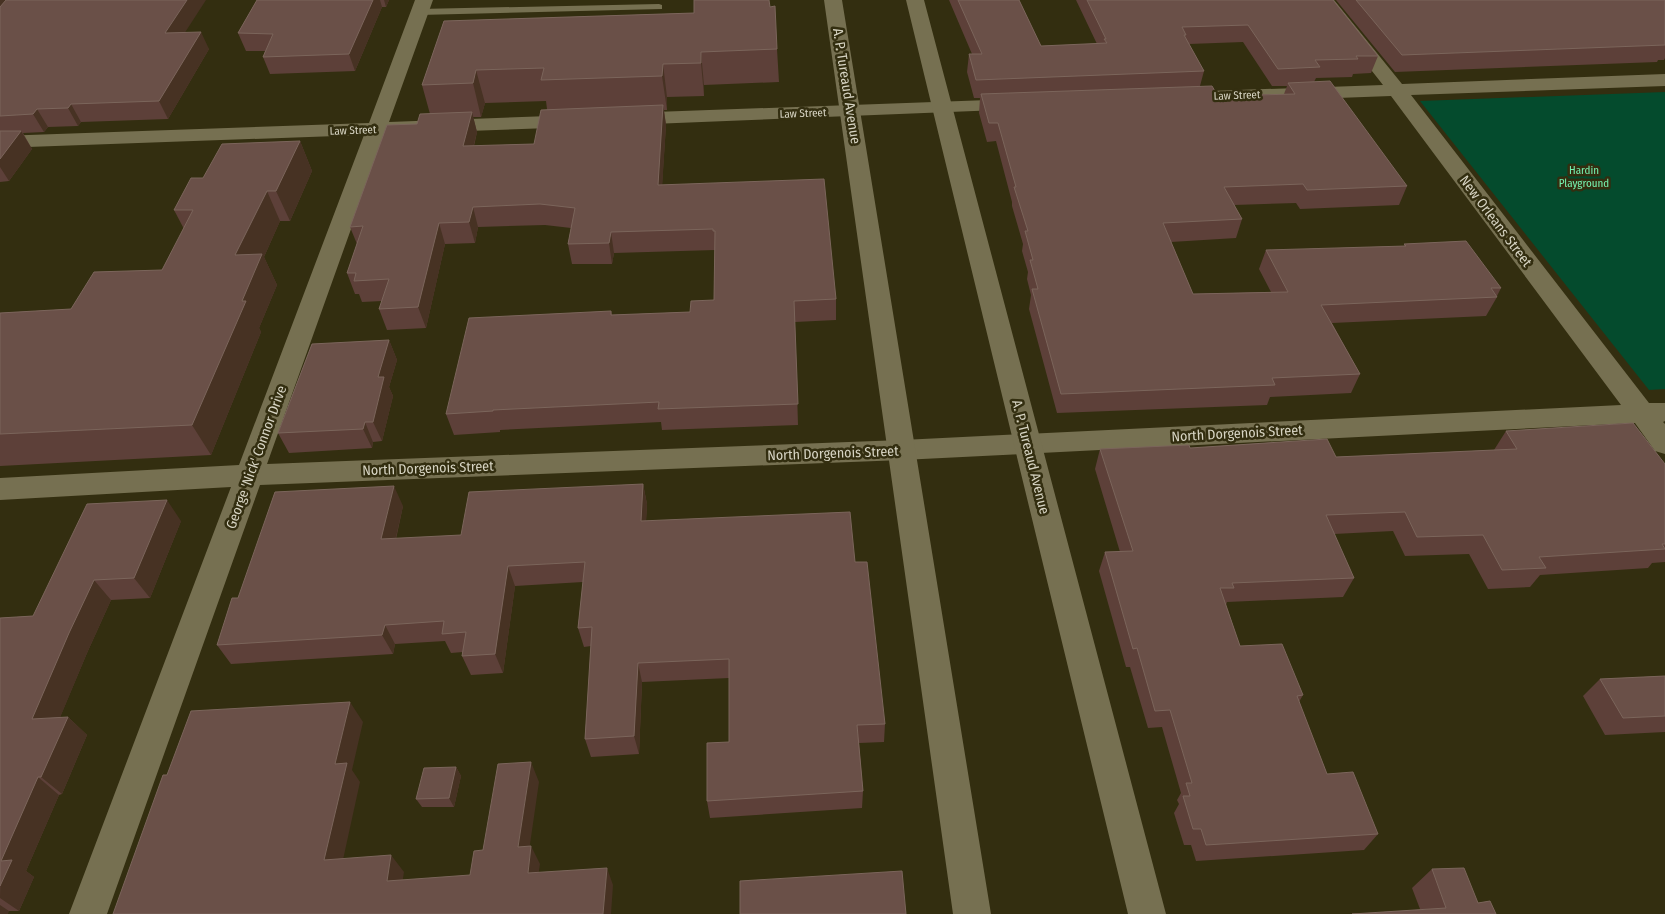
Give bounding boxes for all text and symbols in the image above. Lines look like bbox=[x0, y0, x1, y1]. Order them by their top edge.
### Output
street label: A. P. Tureaud Avenue bbox=[829, 27, 864, 145]
street label: Law Street bbox=[1213, 88, 1261, 103]
street label: Law Street bbox=[779, 106, 827, 121]
street label: Law Street bbox=[329, 123, 377, 138]
park label: Hardin Playground bbox=[1559, 164, 1609, 190]
street label: New Orleans Street bbox=[1456, 172, 1536, 271]
street label: George 'Nick' Connor Drive bbox=[223, 383, 290, 531]
street label: A. P. Tureaud Avenue bbox=[1008, 398, 1053, 516]
street label: North Dorgenois Street bbox=[1171, 422, 1304, 445]
street label: North Dorgenois Street bbox=[767, 443, 899, 464]
street label: North Dorgenois Street bbox=[362, 458, 494, 479]

